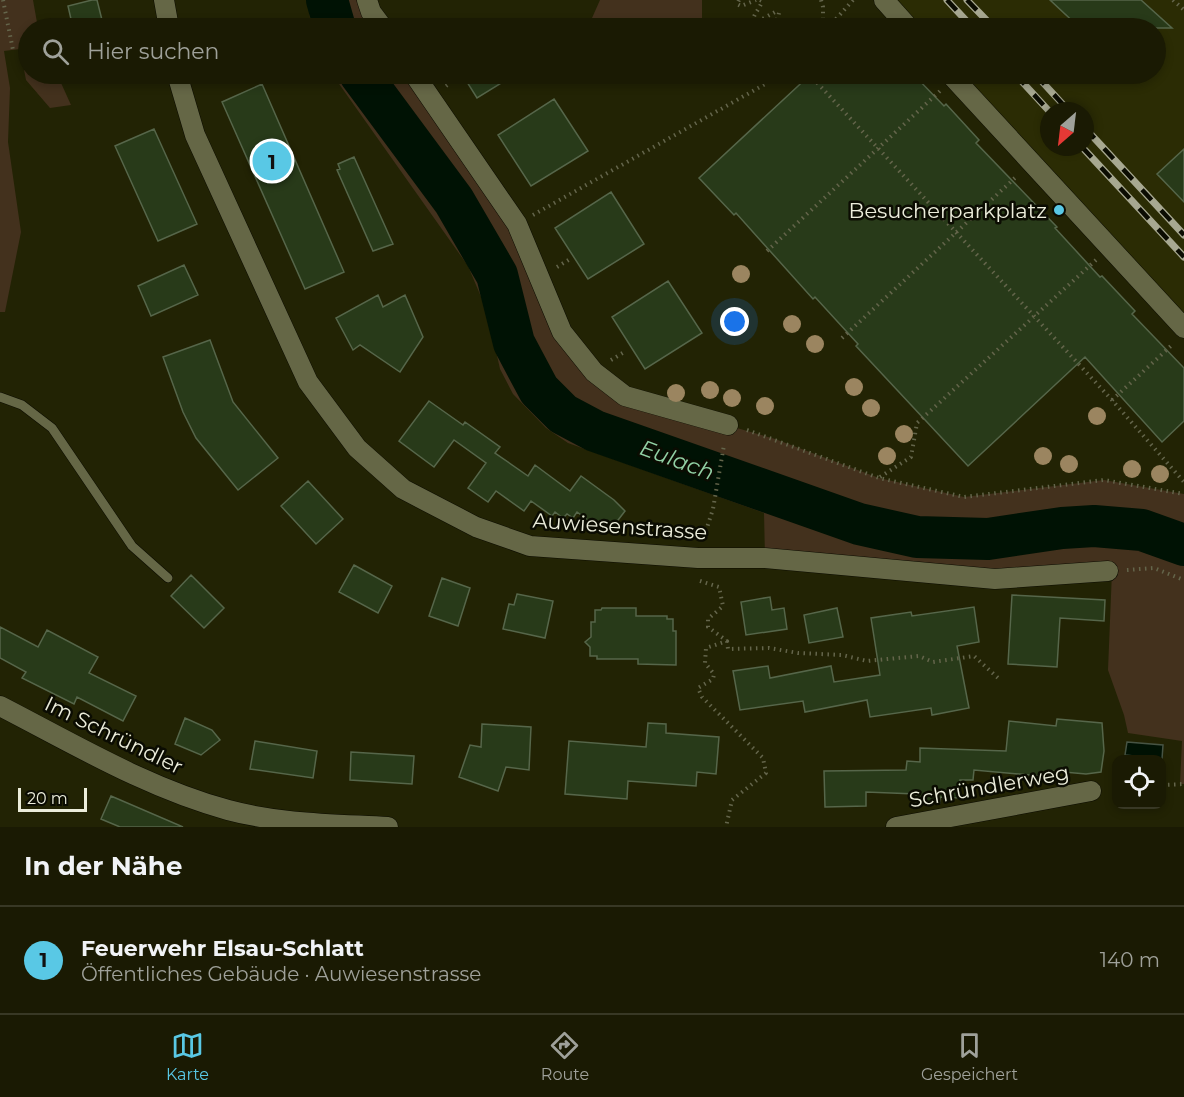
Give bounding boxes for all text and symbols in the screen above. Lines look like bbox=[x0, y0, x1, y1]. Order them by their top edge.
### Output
search box bbox=[18, 18, 1166, 84]
icon: search bbox=[39, 35, 72, 68]
text: Hier suchen bbox=[87, 38, 219, 65]
north arrow bbox=[1040, 102, 1094, 156]
pin: 1 bbox=[252, 138, 292, 184]
place label: Besucherparkplatz bbox=[849, 198, 1047, 223]
marker: Besucherparkplatz bbox=[1052, 203, 1066, 217]
your location bbox=[720, 307, 749, 336]
water label: Eulach bbox=[636, 434, 718, 486]
street label: Auwiesenstrasse bbox=[532, 507, 708, 545]
street label: Im Schründler bbox=[41, 691, 187, 779]
map controls bbox=[1112, 755, 1166, 809]
button: locate bbox=[1112, 755, 1166, 809]
street label: Schründlerweg bbox=[907, 760, 1071, 812]
scale bar bbox=[18, 785, 87, 812]
text: 20 m bbox=[27, 789, 68, 808]
text: In der Nähe bbox=[24, 850, 182, 882]
text: Feuerwehr Elsau-Schlatt bbox=[81, 935, 364, 962]
text: 1 bbox=[40, 948, 47, 972]
text: 140 m bbox=[1100, 948, 1160, 972]
text: Öffentliches Gebäude · Auwiesenstrasse bbox=[81, 962, 481, 986]
tab: Karte bbox=[166, 1029, 209, 1084]
tab: Route bbox=[541, 1029, 589, 1084]
tab: Gespeichert bbox=[921, 1029, 1018, 1084]

